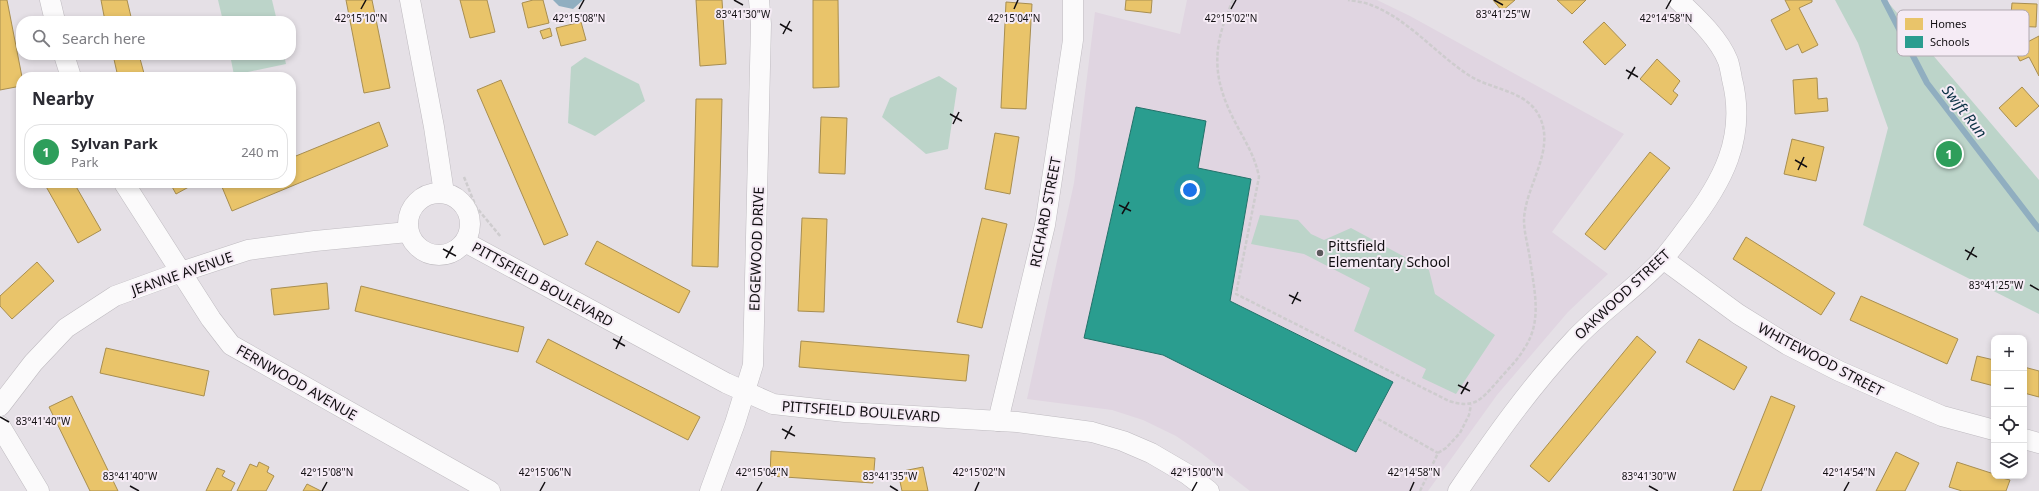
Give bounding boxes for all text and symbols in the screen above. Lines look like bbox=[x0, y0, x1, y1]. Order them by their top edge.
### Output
text: 83°41'30"W bbox=[716, 7, 771, 21]
text: 83°41'25"W bbox=[1476, 7, 1531, 21]
legend bbox=[1897, 10, 2029, 56]
text: 42°15'10"N bbox=[335, 11, 387, 25]
text: 42°15'08"N bbox=[553, 11, 605, 25]
text: 42°15'04"N bbox=[988, 11, 1040, 25]
text: 42°15'02"N bbox=[1205, 11, 1257, 25]
text: 42°14'58"N bbox=[1640, 11, 1692, 25]
search box bbox=[16, 16, 296, 60]
text: Homes bbox=[1930, 16, 1967, 31]
icon: search bbox=[30, 27, 52, 49]
text: Search here bbox=[62, 28, 145, 48]
text: Schools bbox=[1930, 34, 1970, 49]
water label: Swift Run bbox=[1938, 80, 1992, 142]
text: Nearby bbox=[32, 87, 94, 110]
text: Sylvan Park bbox=[71, 133, 158, 153]
pin: 1 bbox=[1936, 139, 1962, 169]
text: 1 bbox=[42, 143, 50, 161]
text: 240 m bbox=[241, 143, 279, 161]
text: Park bbox=[71, 153, 98, 171]
street label: RICHARD STREET bbox=[1025, 155, 1065, 269]
your location bbox=[1180, 180, 1200, 200]
street label: EDGEWOOD DRIVE bbox=[744, 186, 768, 312]
place label: Pittsfield Elementary School bbox=[1328, 236, 1450, 271]
street label: PITTSFIELD BOULEVARD bbox=[469, 237, 617, 331]
street label: OAKWOOD STREET bbox=[1570, 244, 1674, 343]
street label: JEANNE AVENUE bbox=[127, 247, 235, 300]
marker: Pittsfield Elementary School bbox=[1315, 248, 1325, 258]
text: 83°41'25"W bbox=[1969, 278, 2024, 292]
street label: WHITEWOOD STREET bbox=[1755, 318, 1887, 400]
map controls bbox=[1991, 335, 2027, 479]
button: + bbox=[1991, 335, 2027, 371]
street label: FERNWOOD AVENUE bbox=[233, 340, 361, 424]
button: − bbox=[1991, 371, 2027, 407]
street label: PITTSFIELD BOULEVARD bbox=[781, 396, 941, 426]
button: locate bbox=[1991, 407, 2027, 443]
text: 83°41'40"W bbox=[16, 414, 71, 428]
button: layers bbox=[1991, 443, 2027, 479]
text: 42°15'08"N bbox=[301, 465, 353, 479]
text: 42°15'06"N bbox=[519, 465, 571, 479]
text: 42°15'04"N bbox=[736, 465, 788, 479]
text: 42°15'02"N bbox=[953, 465, 1005, 479]
text: 42°15'00"N bbox=[1171, 465, 1223, 479]
text: 42°14'58"N bbox=[1388, 465, 1440, 479]
text: 42°14'54"N bbox=[1823, 465, 1875, 479]
text: 83°41'40"W bbox=[103, 469, 158, 483]
text: 83°41'35"W bbox=[863, 469, 918, 483]
text: 83°41'30"W bbox=[1622, 469, 1677, 483]

